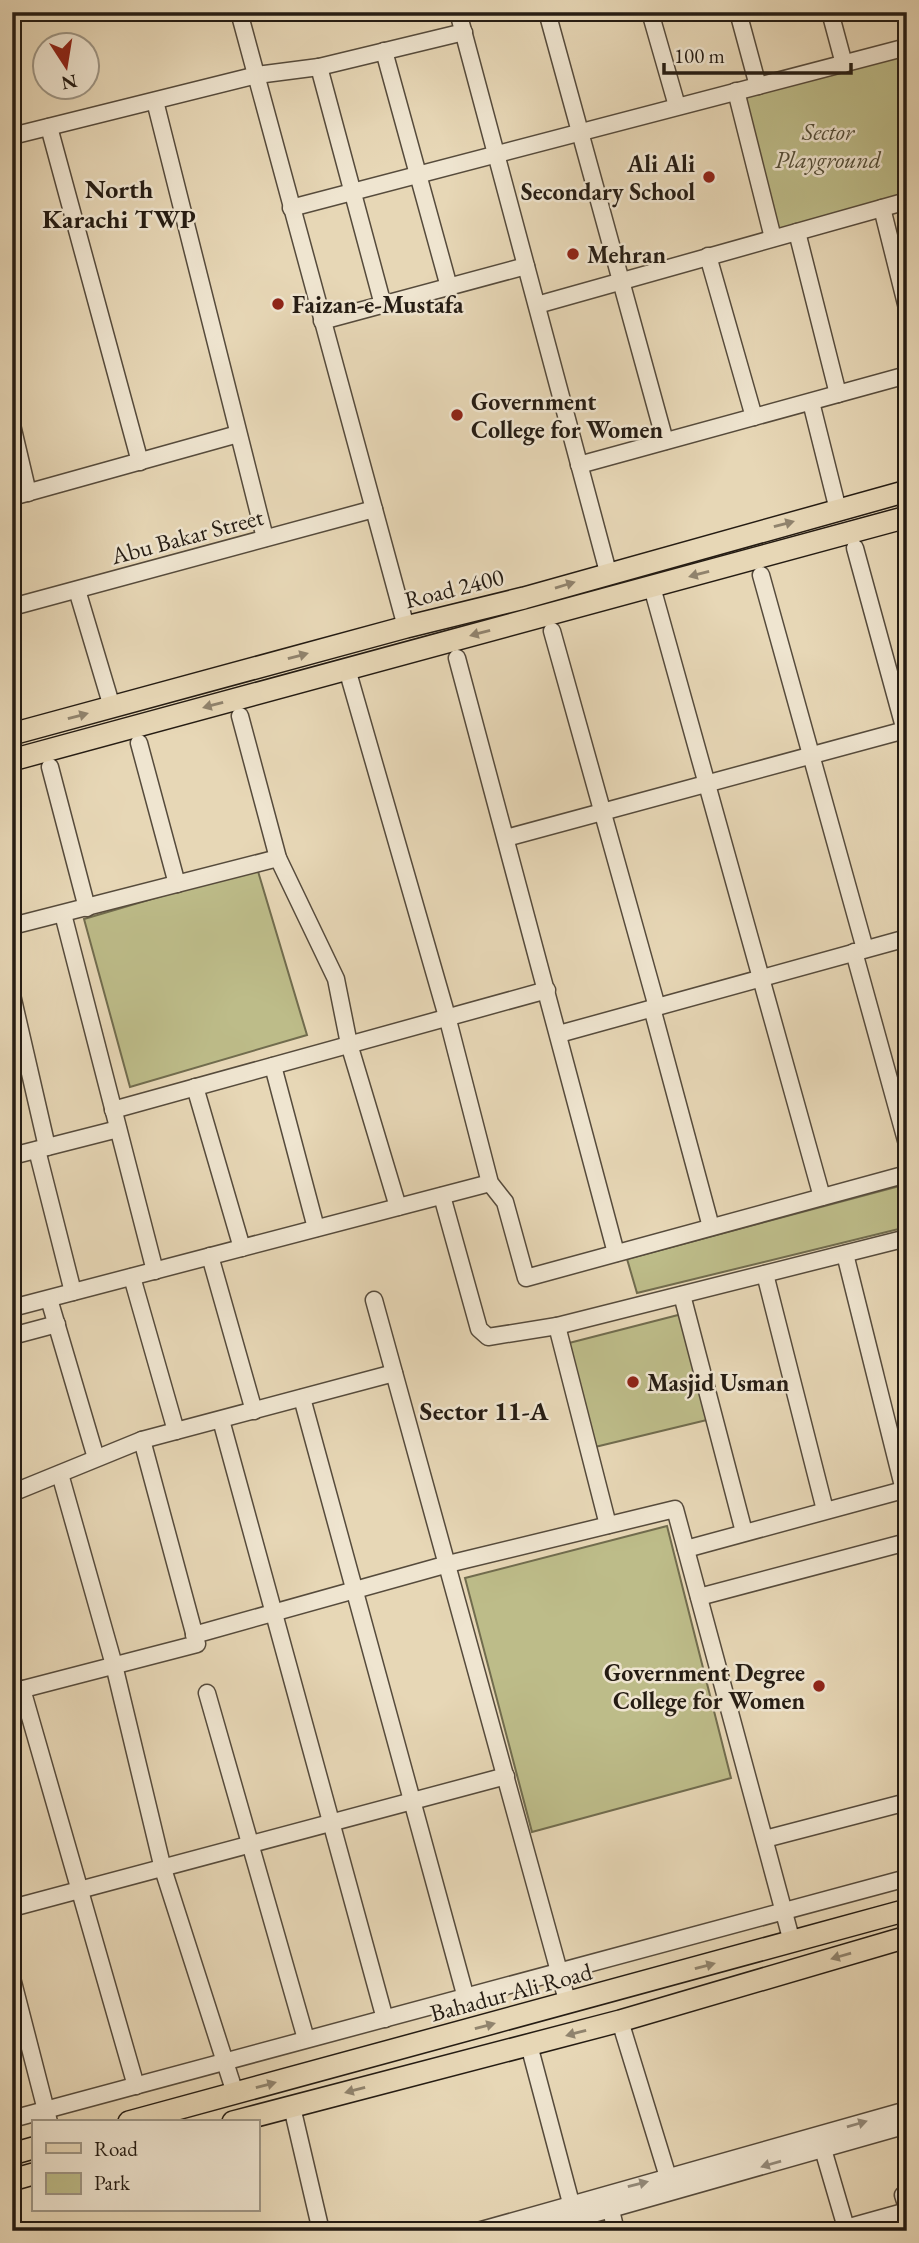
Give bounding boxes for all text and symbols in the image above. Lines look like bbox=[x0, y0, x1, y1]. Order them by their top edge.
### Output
north arrow bbox=[32, 32, 102, 102]
scale bar bbox=[664, 32, 851, 76]
text: 100 m bbox=[674, 42, 725, 69]
text: N bbox=[59, 68, 80, 96]
park label: Sector Playground bbox=[775, 116, 882, 175]
place label: Ali Ali Secondary School bbox=[521, 148, 695, 208]
marker: Ali Ali Secondary School bbox=[701, 169, 717, 185]
district label: North Karachi TWP bbox=[42, 172, 196, 236]
place label: Mehran bbox=[587, 239, 666, 270]
marker: Mehran bbox=[565, 246, 581, 262]
place label: Faizan-e-Mustafa bbox=[292, 289, 464, 320]
marker: Faizan-e-Mustafa bbox=[270, 296, 286, 312]
place label: Government College for Women bbox=[471, 386, 663, 446]
marker: Government College for Women bbox=[449, 407, 465, 423]
street label: Abu Bakar Street bbox=[106, 501, 267, 571]
one-way arrow bbox=[774, 519, 795, 529]
street label: Road 2400 bbox=[401, 561, 507, 615]
one-way arrow bbox=[688, 569, 710, 580]
one-way arrow bbox=[555, 580, 576, 590]
one-way arrow bbox=[469, 629, 490, 639]
one-way arrow bbox=[287, 651, 308, 661]
one-way arrow bbox=[202, 701, 223, 711]
one-way arrow bbox=[67, 710, 89, 721]
place label: Masjid Usman bbox=[647, 1367, 790, 1399]
marker: Masjid Usman bbox=[625, 1374, 641, 1390]
district label: Sector 11-A bbox=[420, 1394, 549, 1428]
place label: Government Degree College for Women bbox=[604, 1657, 805, 1717]
marker: Government Degree College for Women bbox=[811, 1678, 827, 1694]
one-way arrow bbox=[831, 1952, 852, 1962]
street label: Bahadur Ali Road bbox=[427, 1955, 596, 2029]
one-way arrow bbox=[694, 1960, 716, 1971]
one-way arrow bbox=[474, 2020, 496, 2031]
one-way arrow bbox=[564, 2028, 586, 2039]
one-way arrow bbox=[255, 2079, 277, 2090]
one-way arrow bbox=[344, 2085, 366, 2096]
one-way arrow bbox=[846, 2118, 868, 2129]
legend bbox=[32, 2120, 259, 2212]
text: Road bbox=[94, 2135, 138, 2162]
one-way arrow bbox=[759, 2159, 781, 2170]
text: Park bbox=[94, 2169, 131, 2196]
one-way arrow bbox=[627, 2179, 649, 2190]

